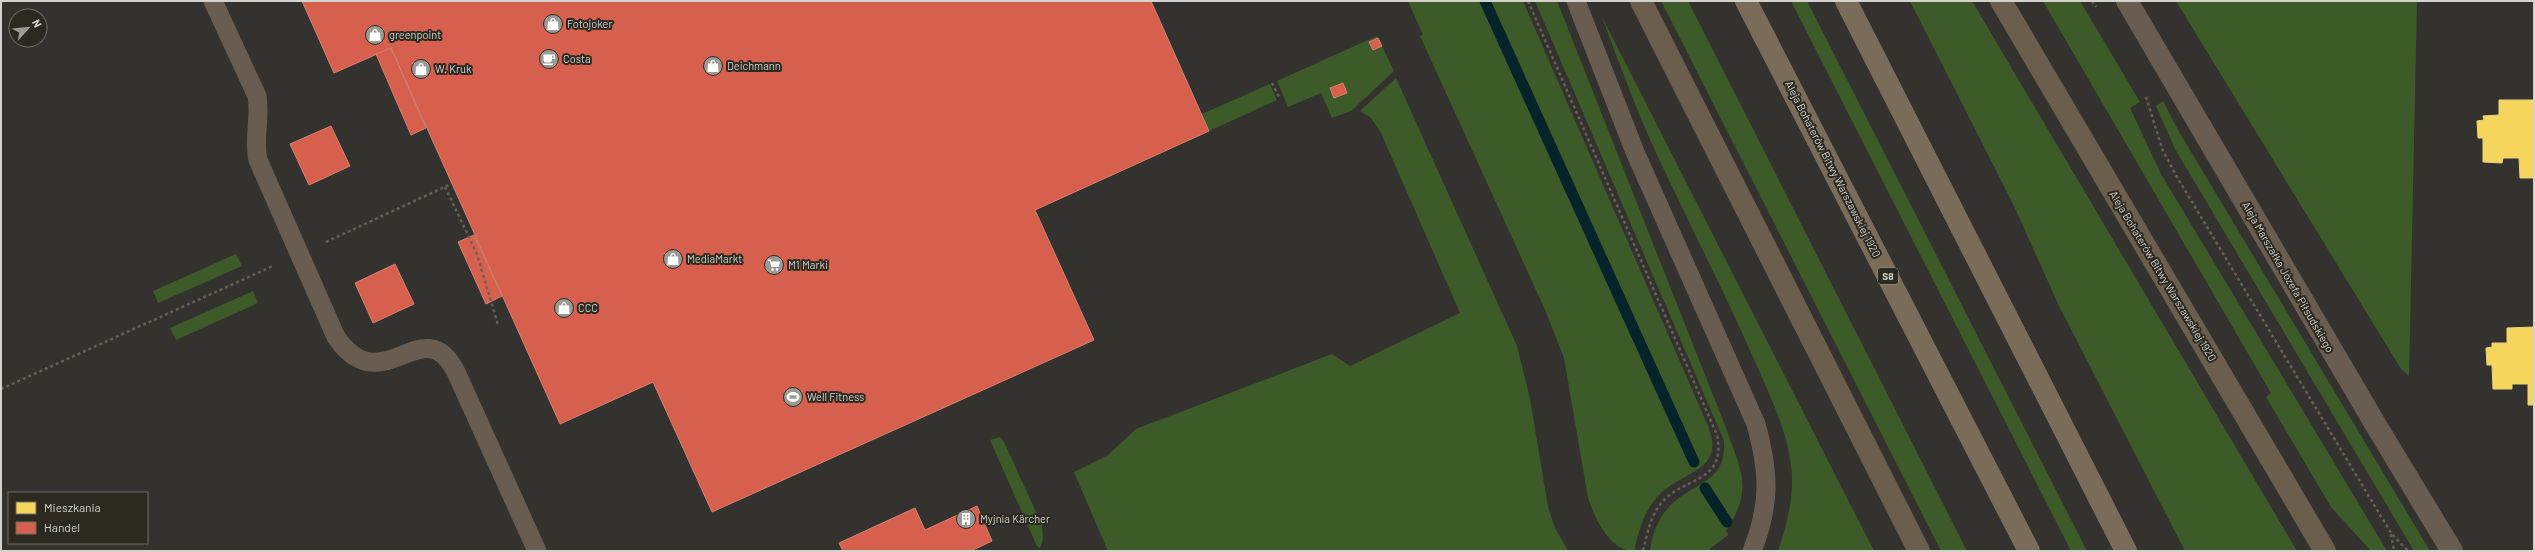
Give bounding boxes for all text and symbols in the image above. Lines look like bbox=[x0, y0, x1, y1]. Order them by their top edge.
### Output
north arrow bbox=[8, 8, 48, 48]
shop icon: Fotojoker bbox=[542, 13, 564, 35]
text: N bbox=[30, 17, 45, 29]
place label: Fotojoker bbox=[567, 17, 612, 30]
shop icon: greenpoint bbox=[364, 24, 386, 46]
place label: greenpoint bbox=[389, 28, 441, 41]
cafe icon: Costa bbox=[538, 48, 560, 70]
place label: Costa bbox=[563, 52, 591, 65]
shop icon: Deichmann bbox=[702, 55, 724, 77]
shop icon: W. Kruk bbox=[410, 58, 432, 80]
place label: Deichmann bbox=[727, 59, 781, 72]
place label: W. Kruk bbox=[435, 62, 472, 75]
street label: Aleja Bohaterów Bitwy Warszawskiej 1920 bbox=[1783, 78, 1884, 259]
street label: Aleja Bohaterów Bitwy Warszawskiej 1920 bbox=[2107, 188, 2220, 363]
street label: Aleja Marszałka Józefa Piłsudskiego bbox=[2240, 199, 2337, 354]
shop icon: MediaMarkt bbox=[662, 248, 684, 270]
place label: MediaMarkt bbox=[687, 252, 742, 265]
supermarket icon: M1 Marki bbox=[763, 254, 785, 276]
place label: M1 Marki bbox=[788, 258, 828, 271]
road number: S8 bbox=[1878, 268, 1898, 284]
shop icon: CCC bbox=[553, 297, 575, 319]
place label: CCC bbox=[578, 301, 598, 314]
sports icon: Well Fitness bbox=[782, 386, 804, 408]
place label: Well Fitness bbox=[807, 390, 864, 403]
legend bbox=[8, 492, 148, 544]
text: Mieszkania bbox=[44, 500, 101, 514]
building icon: Myjnia Kärcher bbox=[955, 508, 977, 530]
place label: Myjnia Kärcher bbox=[980, 512, 1050, 525]
text: Handel bbox=[44, 520, 80, 534]

